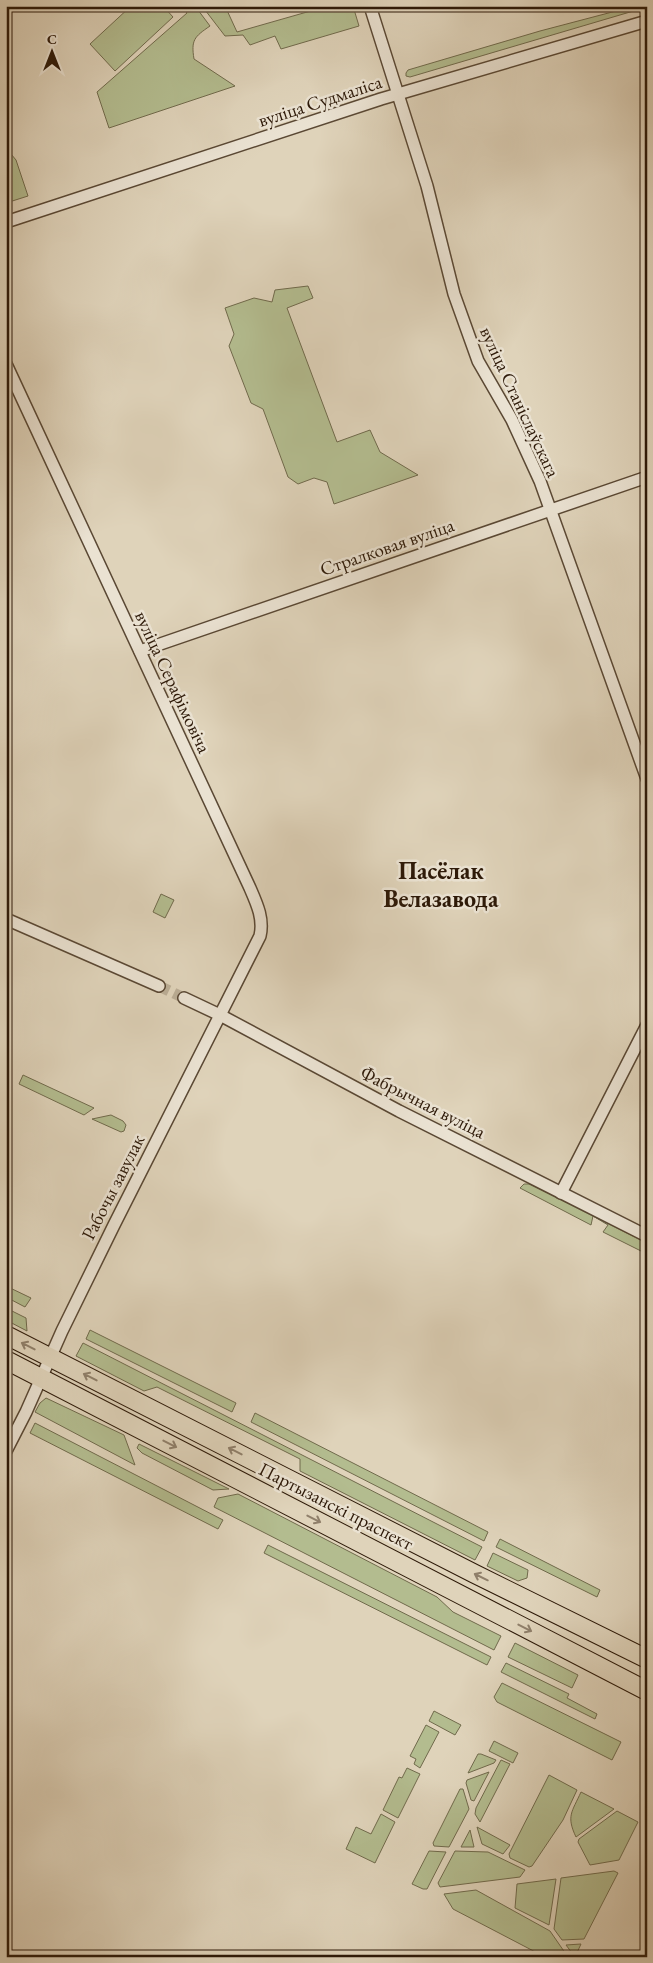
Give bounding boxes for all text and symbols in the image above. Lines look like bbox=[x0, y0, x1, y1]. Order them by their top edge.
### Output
north arrow bbox=[28, 28, 78, 78]
text: С bbox=[47, 30, 57, 48]
street label: вуліца Судмаліса bbox=[255, 69, 386, 133]
street label: вуліца Станіслаўскага bbox=[474, 323, 566, 482]
street label: Стралковая вуліца bbox=[317, 512, 458, 582]
street label: вуліца Серафімовіча bbox=[129, 607, 217, 758]
district label: Пасёлак Велазавода bbox=[384, 855, 499, 914]
street label: Фабрычная вуліца bbox=[356, 1060, 490, 1144]
street label: Рабочы завулак bbox=[76, 1130, 150, 1244]
one-way arrow bbox=[21, 1341, 36, 1350]
one-way arrow bbox=[83, 1372, 98, 1381]
one-way arrow bbox=[162, 1440, 177, 1449]
one-way arrow bbox=[228, 1446, 243, 1455]
street label: Партызанскі праспект bbox=[254, 1456, 418, 1556]
one-way arrow bbox=[307, 1514, 322, 1524]
one-way arrow bbox=[474, 1572, 489, 1581]
one-way arrow bbox=[517, 1624, 532, 1633]

